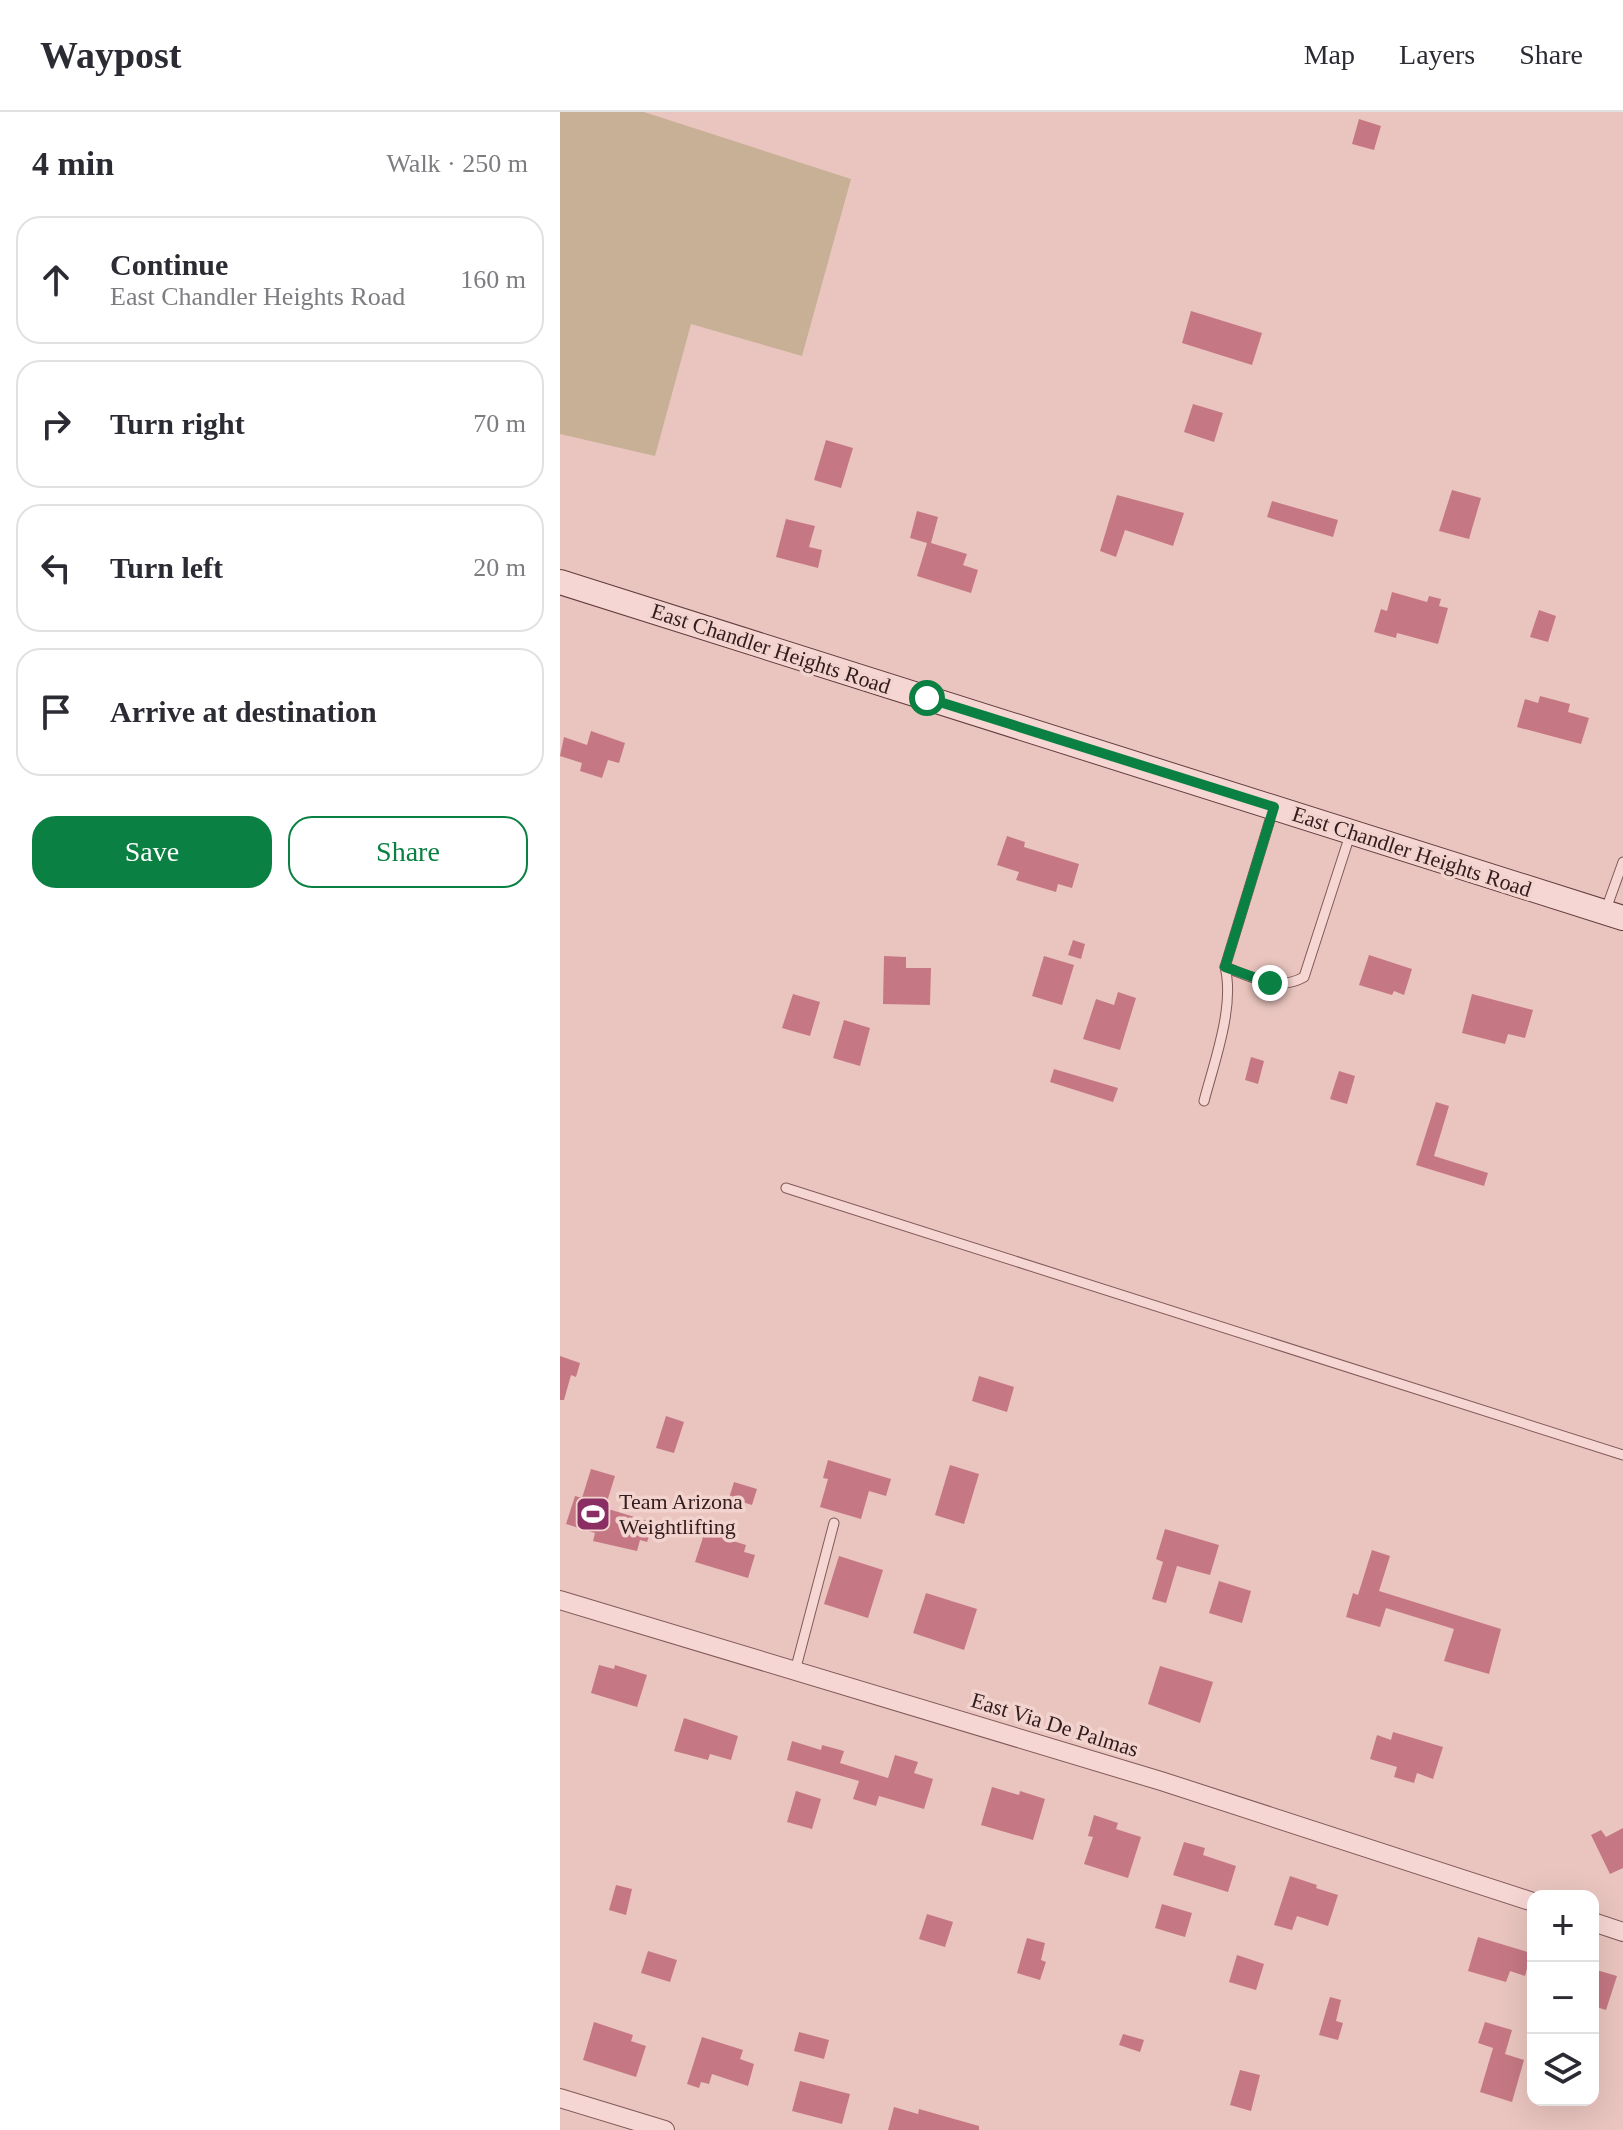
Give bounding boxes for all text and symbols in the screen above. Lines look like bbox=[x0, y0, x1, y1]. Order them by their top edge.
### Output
text: Waypost bbox=[40, 34, 181, 76]
text: Map bbox=[1304, 39, 1355, 70]
text: Layers bbox=[1399, 39, 1475, 70]
text: Share bbox=[1519, 39, 1583, 70]
text: 4 min bbox=[32, 145, 114, 182]
text: Walk · 250 m bbox=[386, 149, 528, 178]
text: Continue bbox=[110, 248, 228, 281]
icon: ahead bbox=[34, 258, 78, 302]
text: 160 m bbox=[460, 265, 526, 294]
text: East Chandler Heights Road bbox=[110, 282, 405, 311]
icon: right bbox=[34, 402, 78, 446]
text: Turn right bbox=[110, 407, 245, 440]
text: 70 m bbox=[473, 409, 526, 438]
icon: left bbox=[34, 546, 78, 590]
text: Turn left bbox=[110, 551, 223, 584]
text: 20 m bbox=[473, 553, 526, 582]
street label: East Chandler Heights Road bbox=[648, 598, 894, 699]
route start bbox=[909, 680, 945, 716]
icon: arrive bbox=[34, 690, 78, 734]
text: Arrive at destination bbox=[110, 695, 377, 728]
street label: East Chandler Heights Road bbox=[1289, 801, 1535, 902]
button: Save bbox=[32, 816, 272, 888]
button: Share bbox=[288, 816, 528, 888]
route end bbox=[1252, 965, 1288, 1001]
place label: Team Arizona Weightlifting bbox=[619, 1489, 743, 1539]
sports icon: Team Arizona Weightlifting bbox=[574, 1495, 612, 1533]
street label: East Via De Palmas bbox=[968, 1687, 1142, 1762]
map controls bbox=[1527, 1890, 1599, 2106]
button: + bbox=[1527, 1890, 1599, 1962]
button: − bbox=[1527, 1962, 1599, 2034]
button: layers bbox=[1527, 2034, 1599, 2106]

